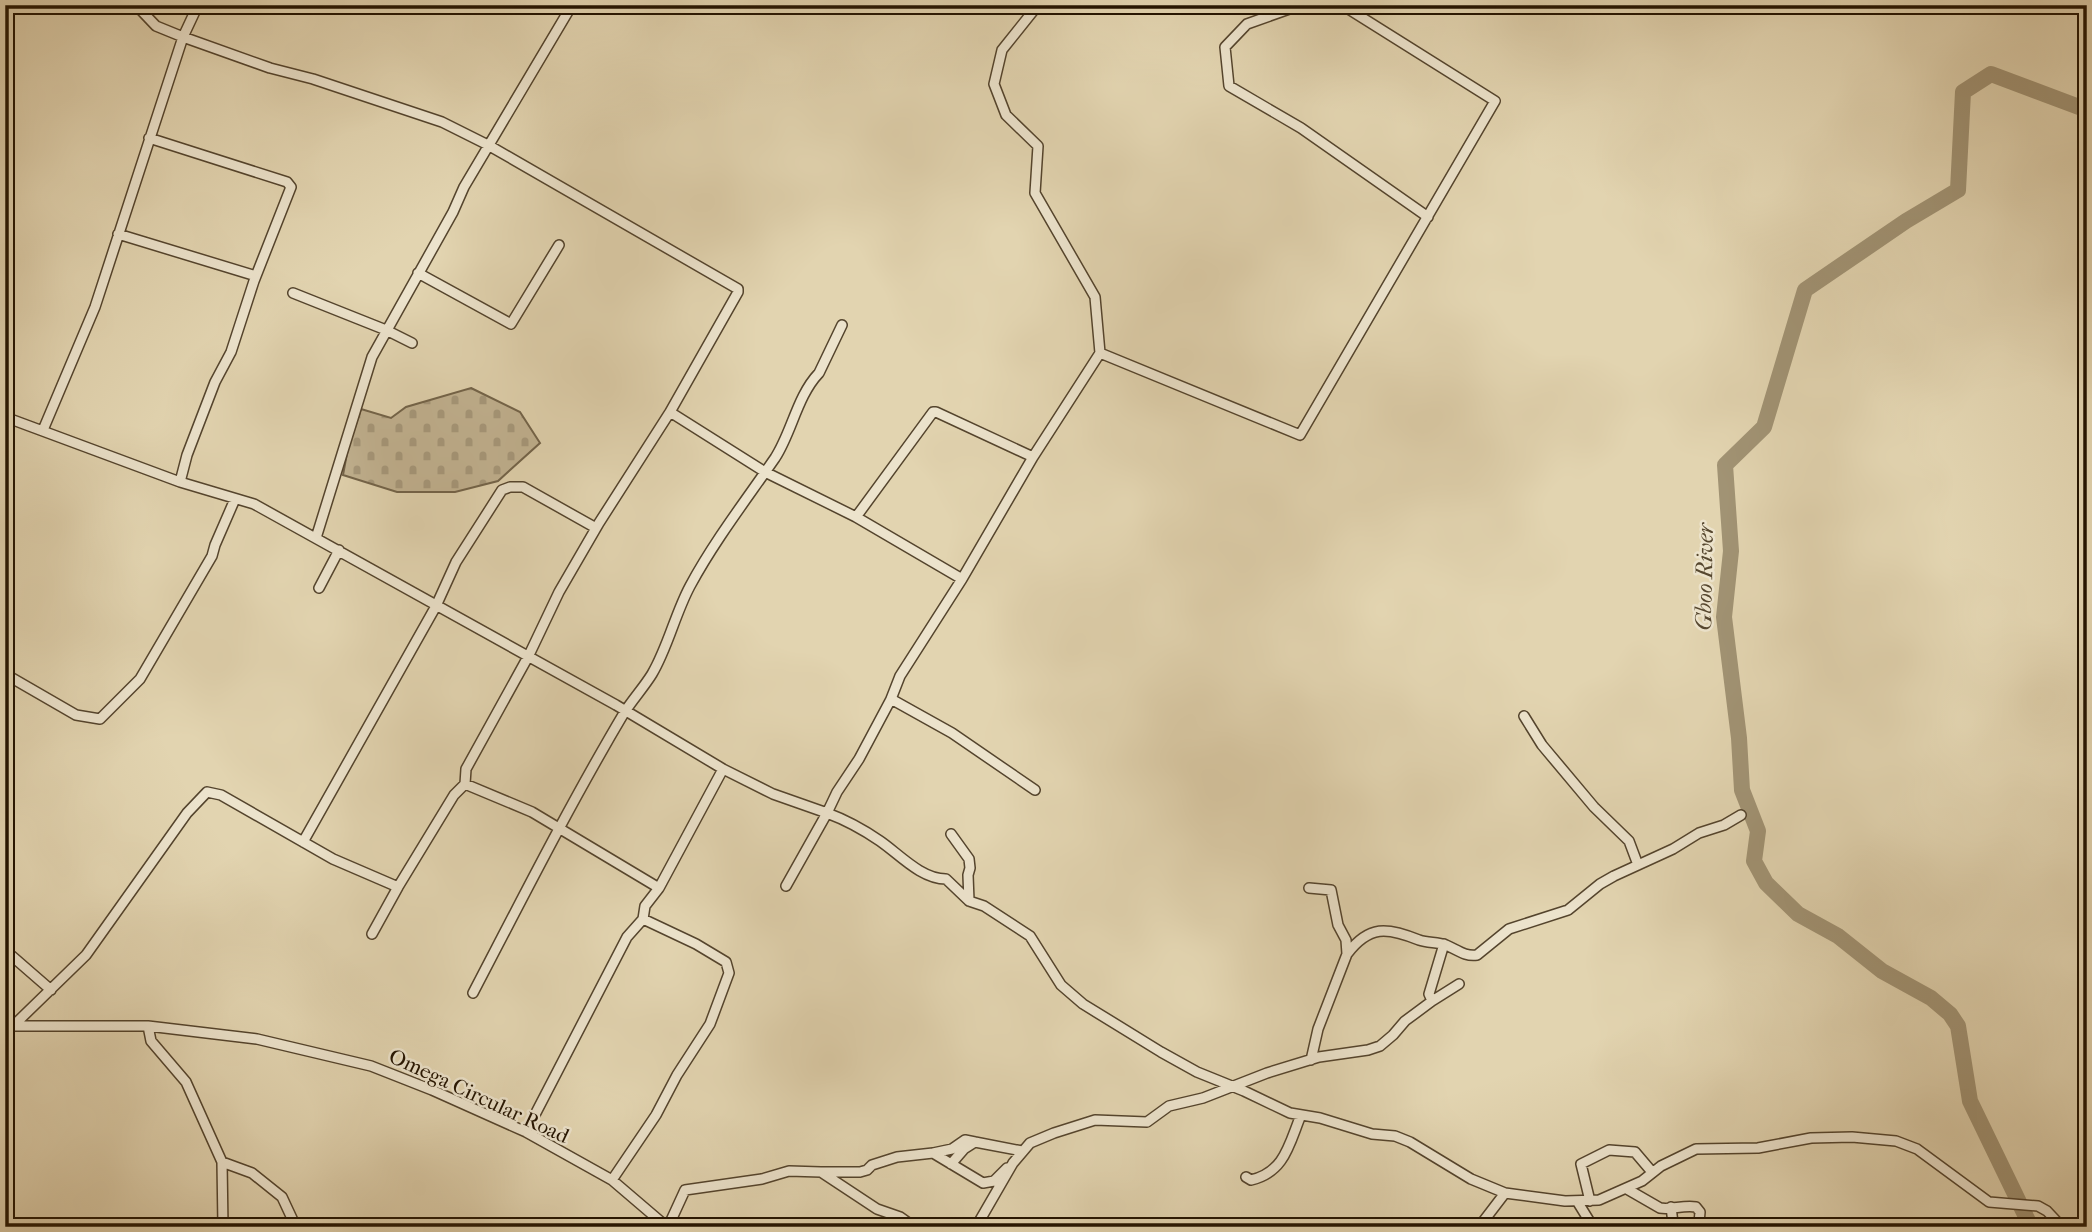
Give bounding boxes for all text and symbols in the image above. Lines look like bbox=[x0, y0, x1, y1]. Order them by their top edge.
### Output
water label: Gboo River bbox=[1690, 521, 1719, 631]
street label: Omega Circular Road bbox=[385, 1044, 573, 1148]

